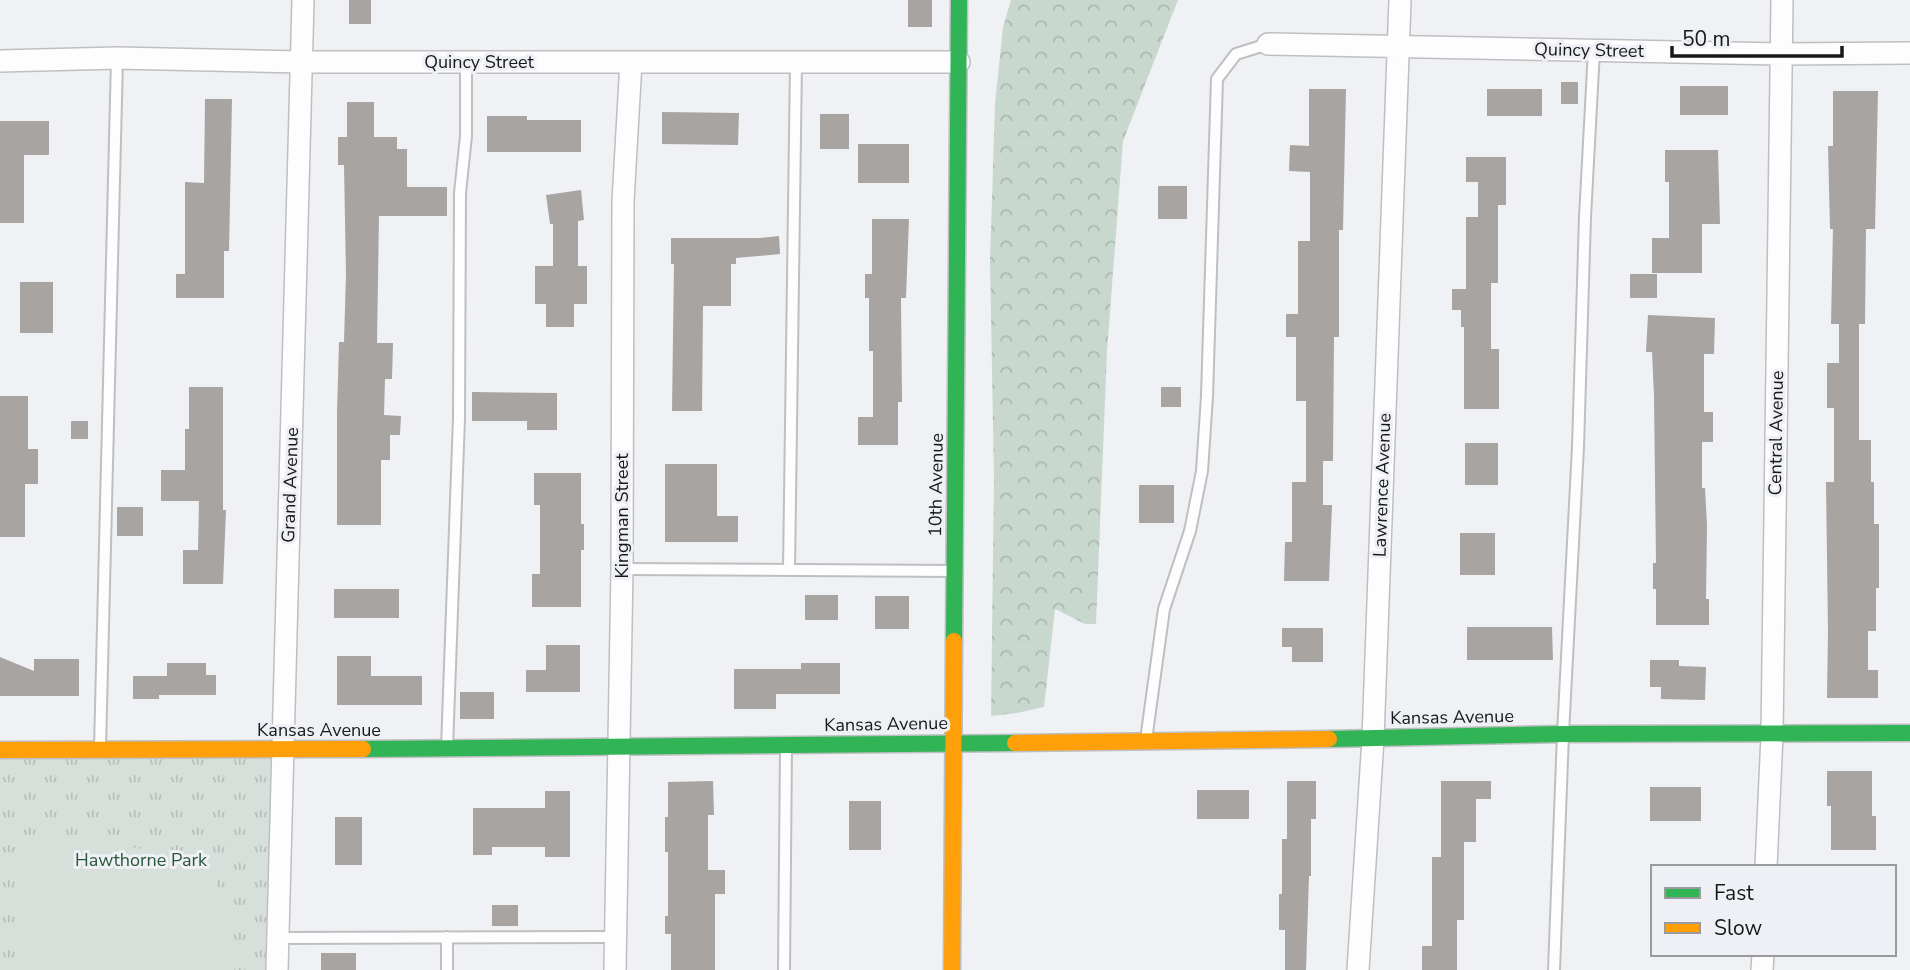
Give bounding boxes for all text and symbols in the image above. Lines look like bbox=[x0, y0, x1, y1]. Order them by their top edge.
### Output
scale bar bbox=[1672, 14, 1842, 58]
text: 50 m bbox=[1682, 25, 1731, 53]
street label: Quincy Street bbox=[1534, 37, 1645, 63]
street label: Quincy Street bbox=[424, 50, 535, 74]
street label: Central Avenue bbox=[1763, 370, 1789, 496]
street label: Lawrence Avenue bbox=[1367, 413, 1397, 557]
street label: Grand Avenue bbox=[276, 427, 304, 543]
street label: 10th Avenue bbox=[923, 433, 949, 537]
street label: Kingman Street bbox=[610, 453, 634, 579]
street label: Kansas Avenue bbox=[1390, 704, 1514, 730]
street label: Kansas Avenue bbox=[824, 711, 948, 737]
street label: Kansas Avenue bbox=[257, 718, 381, 742]
park label: Hawthorne Park bbox=[75, 848, 208, 872]
legend bbox=[1651, 865, 1896, 956]
text: Fast bbox=[1714, 879, 1754, 907]
text: Slow bbox=[1714, 914, 1763, 942]

